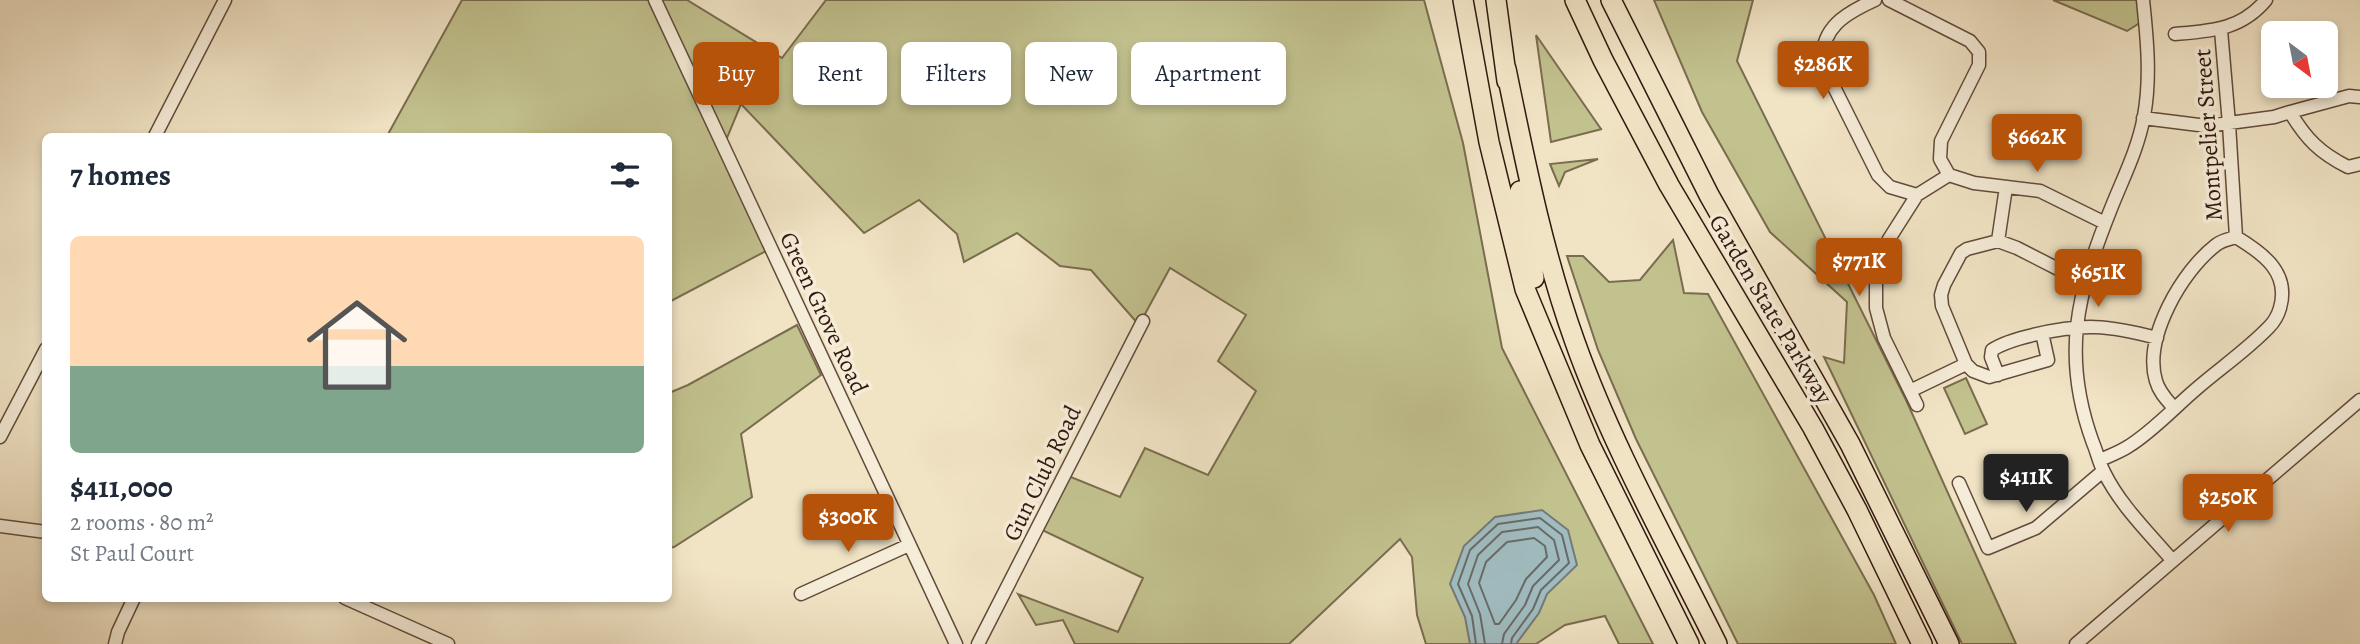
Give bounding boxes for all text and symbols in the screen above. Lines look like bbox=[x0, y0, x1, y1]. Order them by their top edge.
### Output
north arrow bbox=[2261, 21, 2338, 98]
map controls bbox=[2261, 21, 2338, 98]
chip: Buy bbox=[693, 42, 779, 105]
chip: Rent bbox=[793, 42, 887, 105]
chip: Filters bbox=[901, 42, 1011, 105]
chip: New bbox=[1025, 42, 1117, 105]
chip: Apartment bbox=[1131, 42, 1286, 105]
pin: $286K bbox=[1774, 42, 1872, 101]
text: $286K bbox=[1794, 48, 1852, 79]
street label: Montpelier Street bbox=[2186, 48, 2230, 222]
pin: $662K bbox=[1988, 114, 2086, 174]
text: $662K bbox=[2008, 121, 2066, 152]
text: 7 homes bbox=[70, 155, 171, 195]
icon: filters bbox=[606, 156, 644, 194]
street label: Garden State Parkway bbox=[1702, 208, 1840, 410]
street label: Green Grove Road bbox=[772, 227, 876, 399]
pin: $771K bbox=[1810, 238, 1908, 298]
text: $771K bbox=[1832, 245, 1886, 276]
pin: $651K bbox=[2049, 250, 2147, 309]
text: $651K bbox=[2071, 256, 2125, 287]
icon: home bbox=[294, 282, 420, 408]
street label: Gun Club Road bbox=[995, 400, 1089, 546]
pin: $411K bbox=[1977, 454, 2075, 514]
text: $411K bbox=[1999, 461, 2053, 492]
text: $411,000 bbox=[70, 467, 173, 507]
pin: $250K bbox=[2179, 475, 2277, 534]
text: $250K bbox=[2199, 481, 2257, 512]
pin: $300K bbox=[799, 494, 897, 554]
text: $300K bbox=[819, 501, 877, 532]
text: 2 rooms · 80 m² bbox=[70, 507, 214, 538]
text: St Paul Court bbox=[70, 538, 194, 569]

